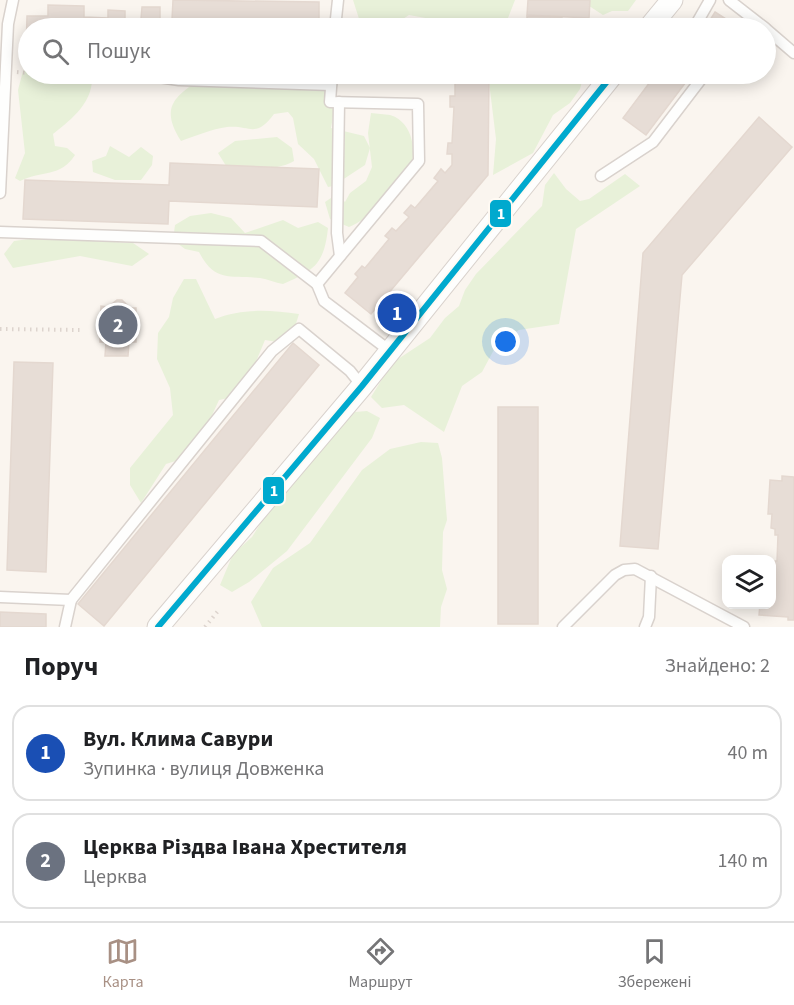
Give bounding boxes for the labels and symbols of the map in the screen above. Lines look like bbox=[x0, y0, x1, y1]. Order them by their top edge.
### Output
line badge: 1 bbox=[489, 199, 512, 228]
text: 1 bbox=[497, 203, 505, 225]
pin: 1 bbox=[378, 290, 416, 336]
pin: 2 bbox=[98, 302, 138, 348]
your location bbox=[491, 327, 520, 356]
line badge: 1 bbox=[262, 476, 285, 505]
text: 1 bbox=[270, 480, 278, 502]

